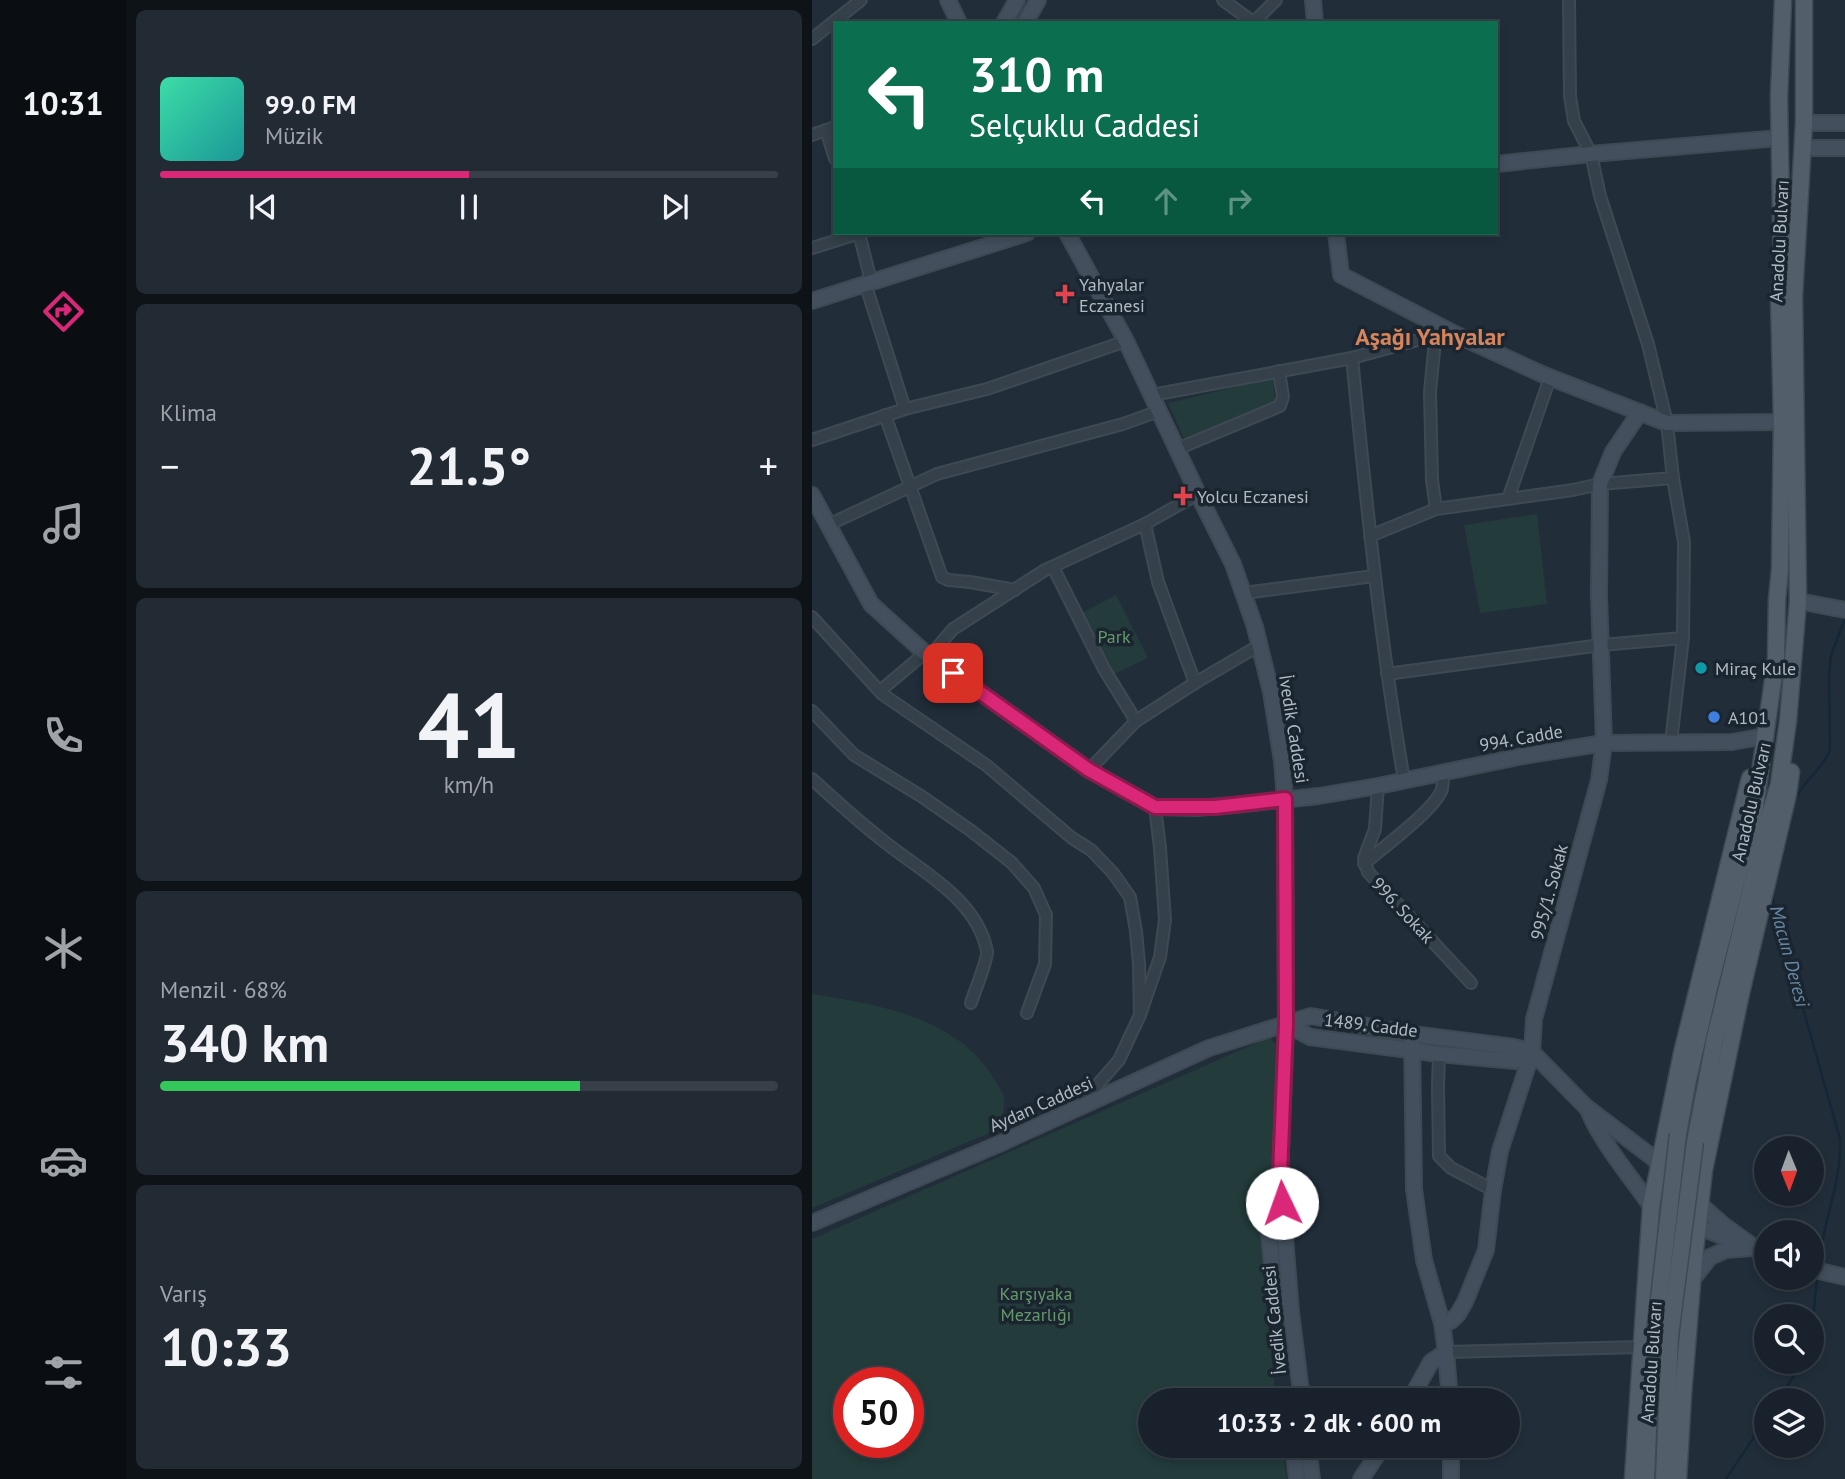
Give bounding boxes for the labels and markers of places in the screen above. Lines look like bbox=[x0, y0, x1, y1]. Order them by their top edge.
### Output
place label: Yahyalar Eczanesi bbox=[1079, 273, 1145, 317]
marker: Yahyalar Eczanesi bbox=[1057, 286, 1073, 302]
place label: Yolcu Eczanesi bbox=[1197, 485, 1309, 508]
marker: Yolcu Eczanesi bbox=[1175, 488, 1191, 504]
pin bbox=[923, 643, 983, 703]
place label: Miraç Kule bbox=[1715, 657, 1796, 680]
marker: Miraç Kule bbox=[1693, 660, 1709, 676]
place label: A101 bbox=[1728, 706, 1768, 729]
marker: A101 bbox=[1706, 709, 1722, 725]

